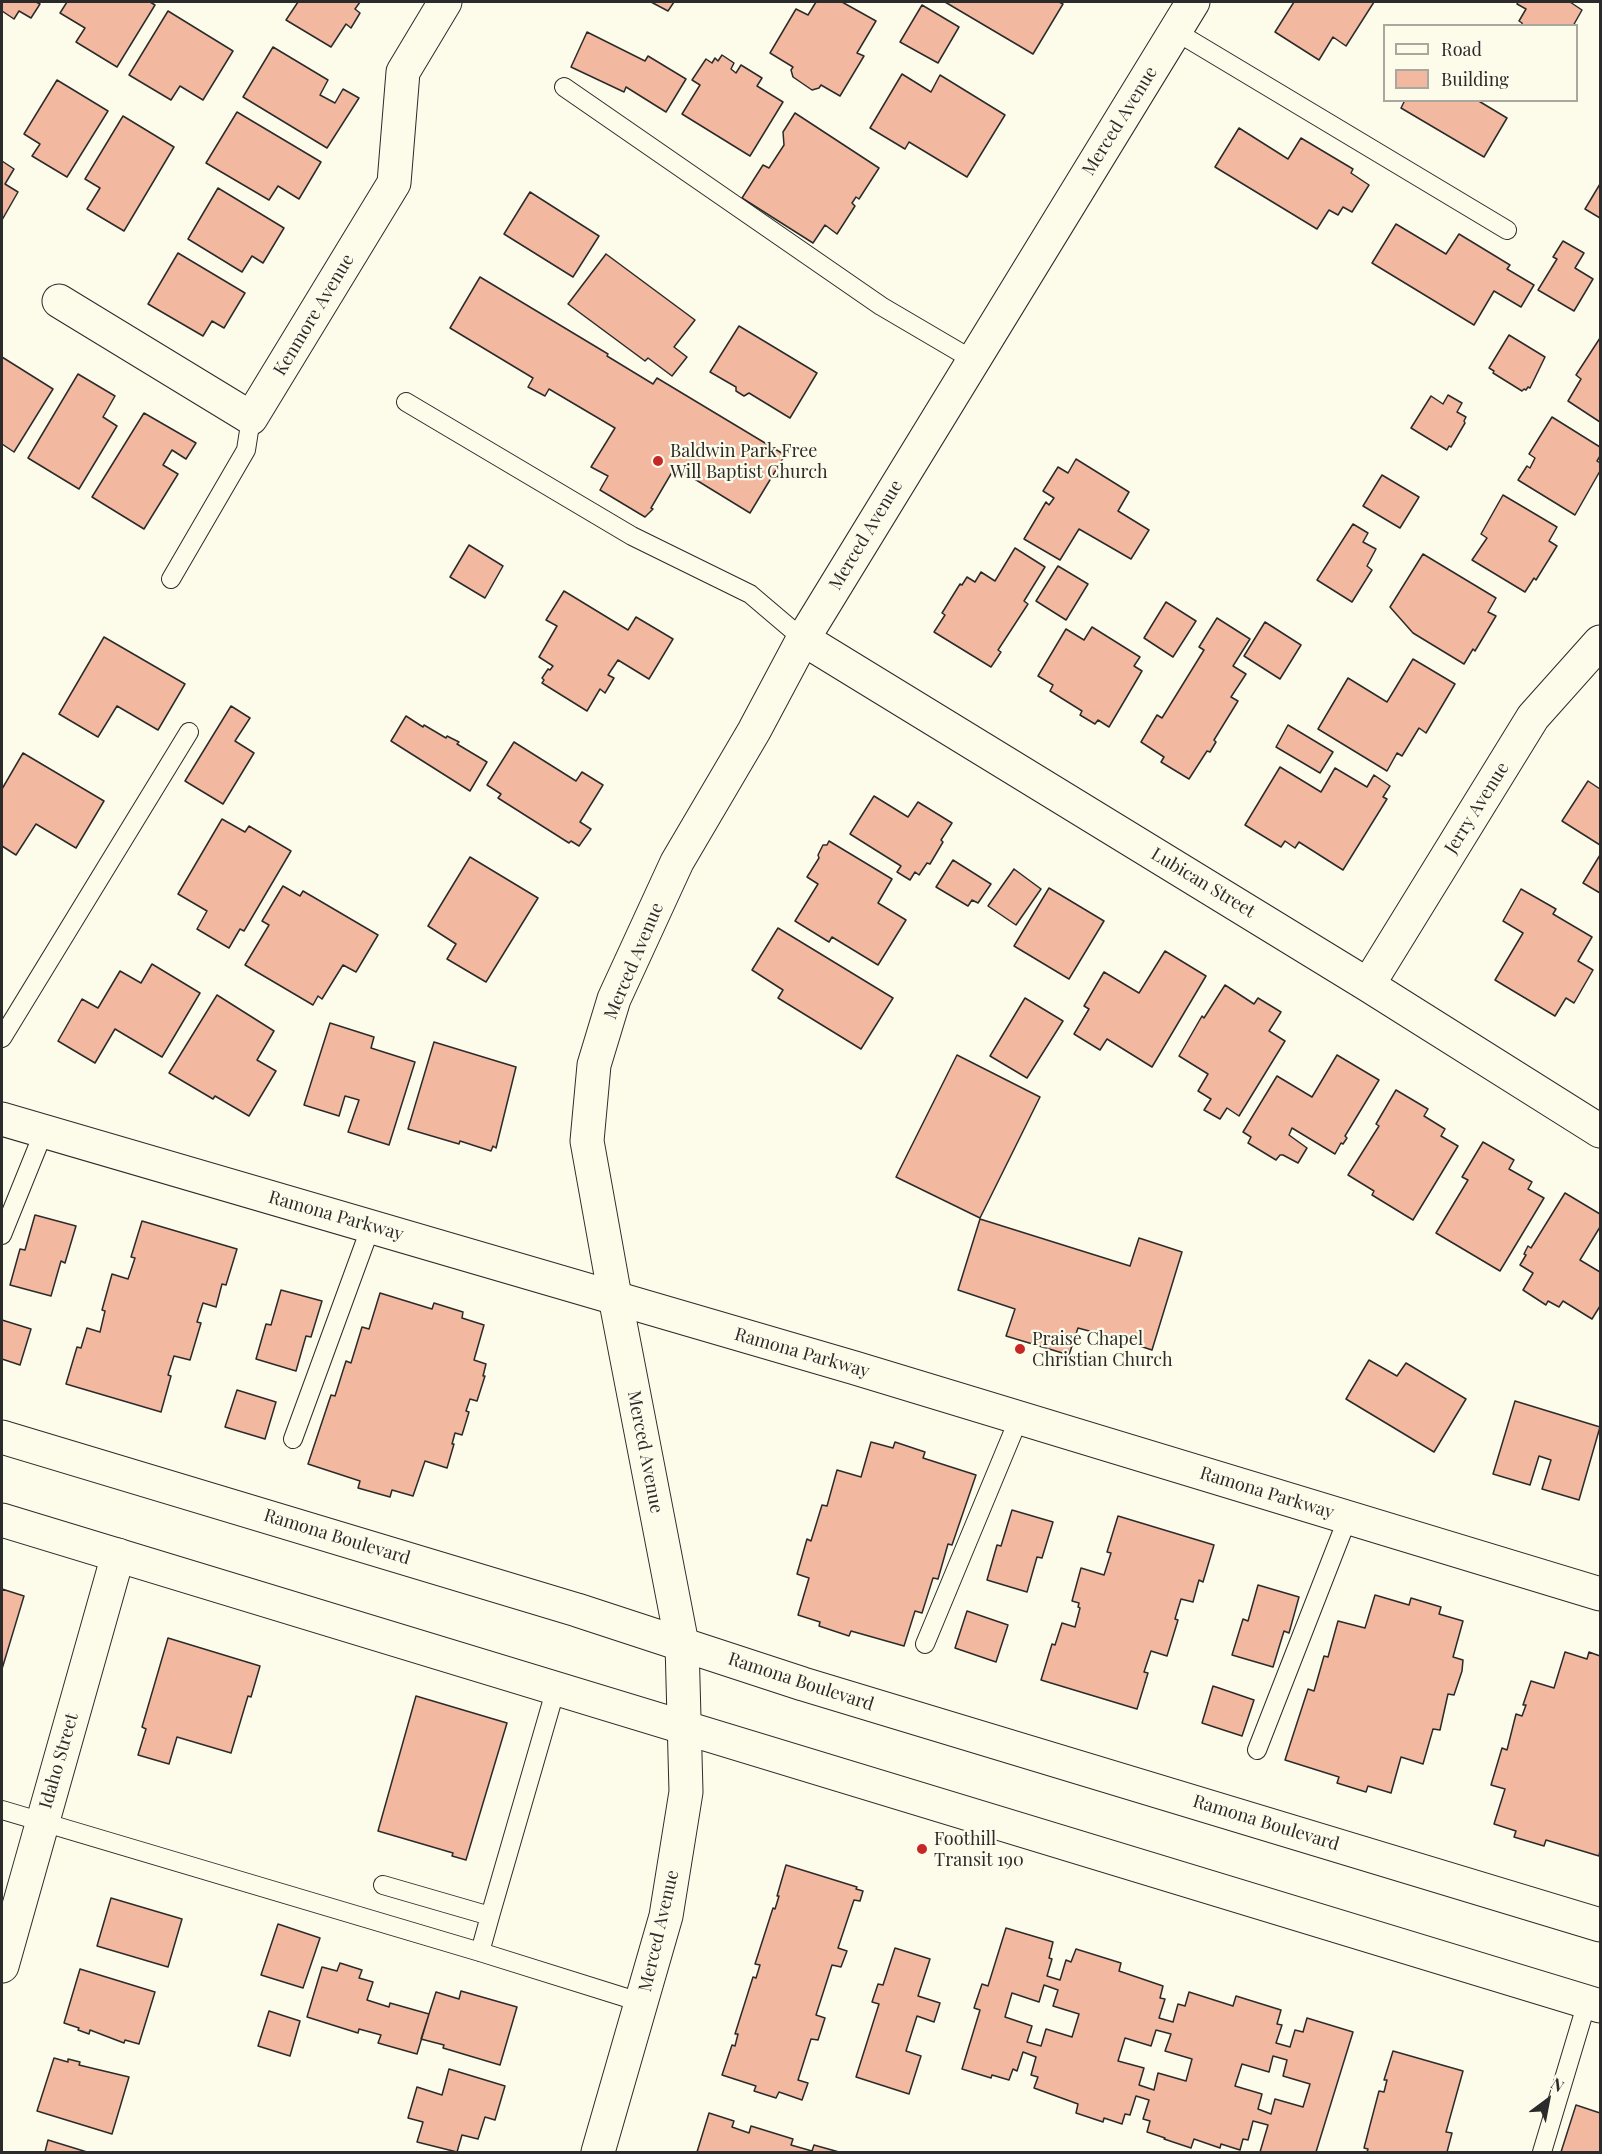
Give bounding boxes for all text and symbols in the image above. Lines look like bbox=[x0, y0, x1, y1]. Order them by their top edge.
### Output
legend bbox=[1383, 24, 1578, 102]
text: Road bbox=[1441, 37, 1482, 61]
street label: Merced Avenue bbox=[1078, 63, 1162, 179]
text: Building bbox=[1441, 67, 1509, 91]
street label: Kenmore Avenue bbox=[269, 250, 359, 380]
place label: Baldwin Park Free Will Baptist Church bbox=[670, 440, 827, 482]
marker: Baldwin Park Free Will Baptist Church bbox=[651, 454, 665, 468]
street label: Merced Avenue bbox=[825, 476, 907, 594]
street label: Jerry Avenue bbox=[1440, 758, 1514, 858]
street label: Lubican Street bbox=[1147, 843, 1259, 923]
street label: Merced Avenue bbox=[600, 900, 668, 1022]
street label: Ramona Parkway bbox=[266, 1186, 406, 1246]
street label: Ramona Parkway bbox=[732, 1323, 872, 1383]
place label: Praise Chapel Christian Church bbox=[1032, 1328, 1173, 1370]
marker: Praise Chapel Christian Church bbox=[1013, 1342, 1027, 1356]
street label: Merced Avenue bbox=[623, 1389, 667, 1515]
street label: Ramona Parkway bbox=[1197, 1462, 1337, 1524]
street label: Ramona Boulevard bbox=[261, 1504, 413, 1570]
street label: Ramona Boulevard bbox=[725, 1648, 877, 1716]
street label: Idaho Street bbox=[35, 1711, 83, 1811]
street label: Ramona Boulevard bbox=[1190, 1790, 1342, 1856]
place label: Foothill Transit 190 bbox=[934, 1828, 1024, 1870]
marker: Foothill Transit 190 bbox=[915, 1842, 929, 1856]
street label: Merced Avenue bbox=[634, 1868, 684, 1994]
north arrow bbox=[1518, 2070, 1578, 2130]
text: N bbox=[1547, 2072, 1568, 2096]

